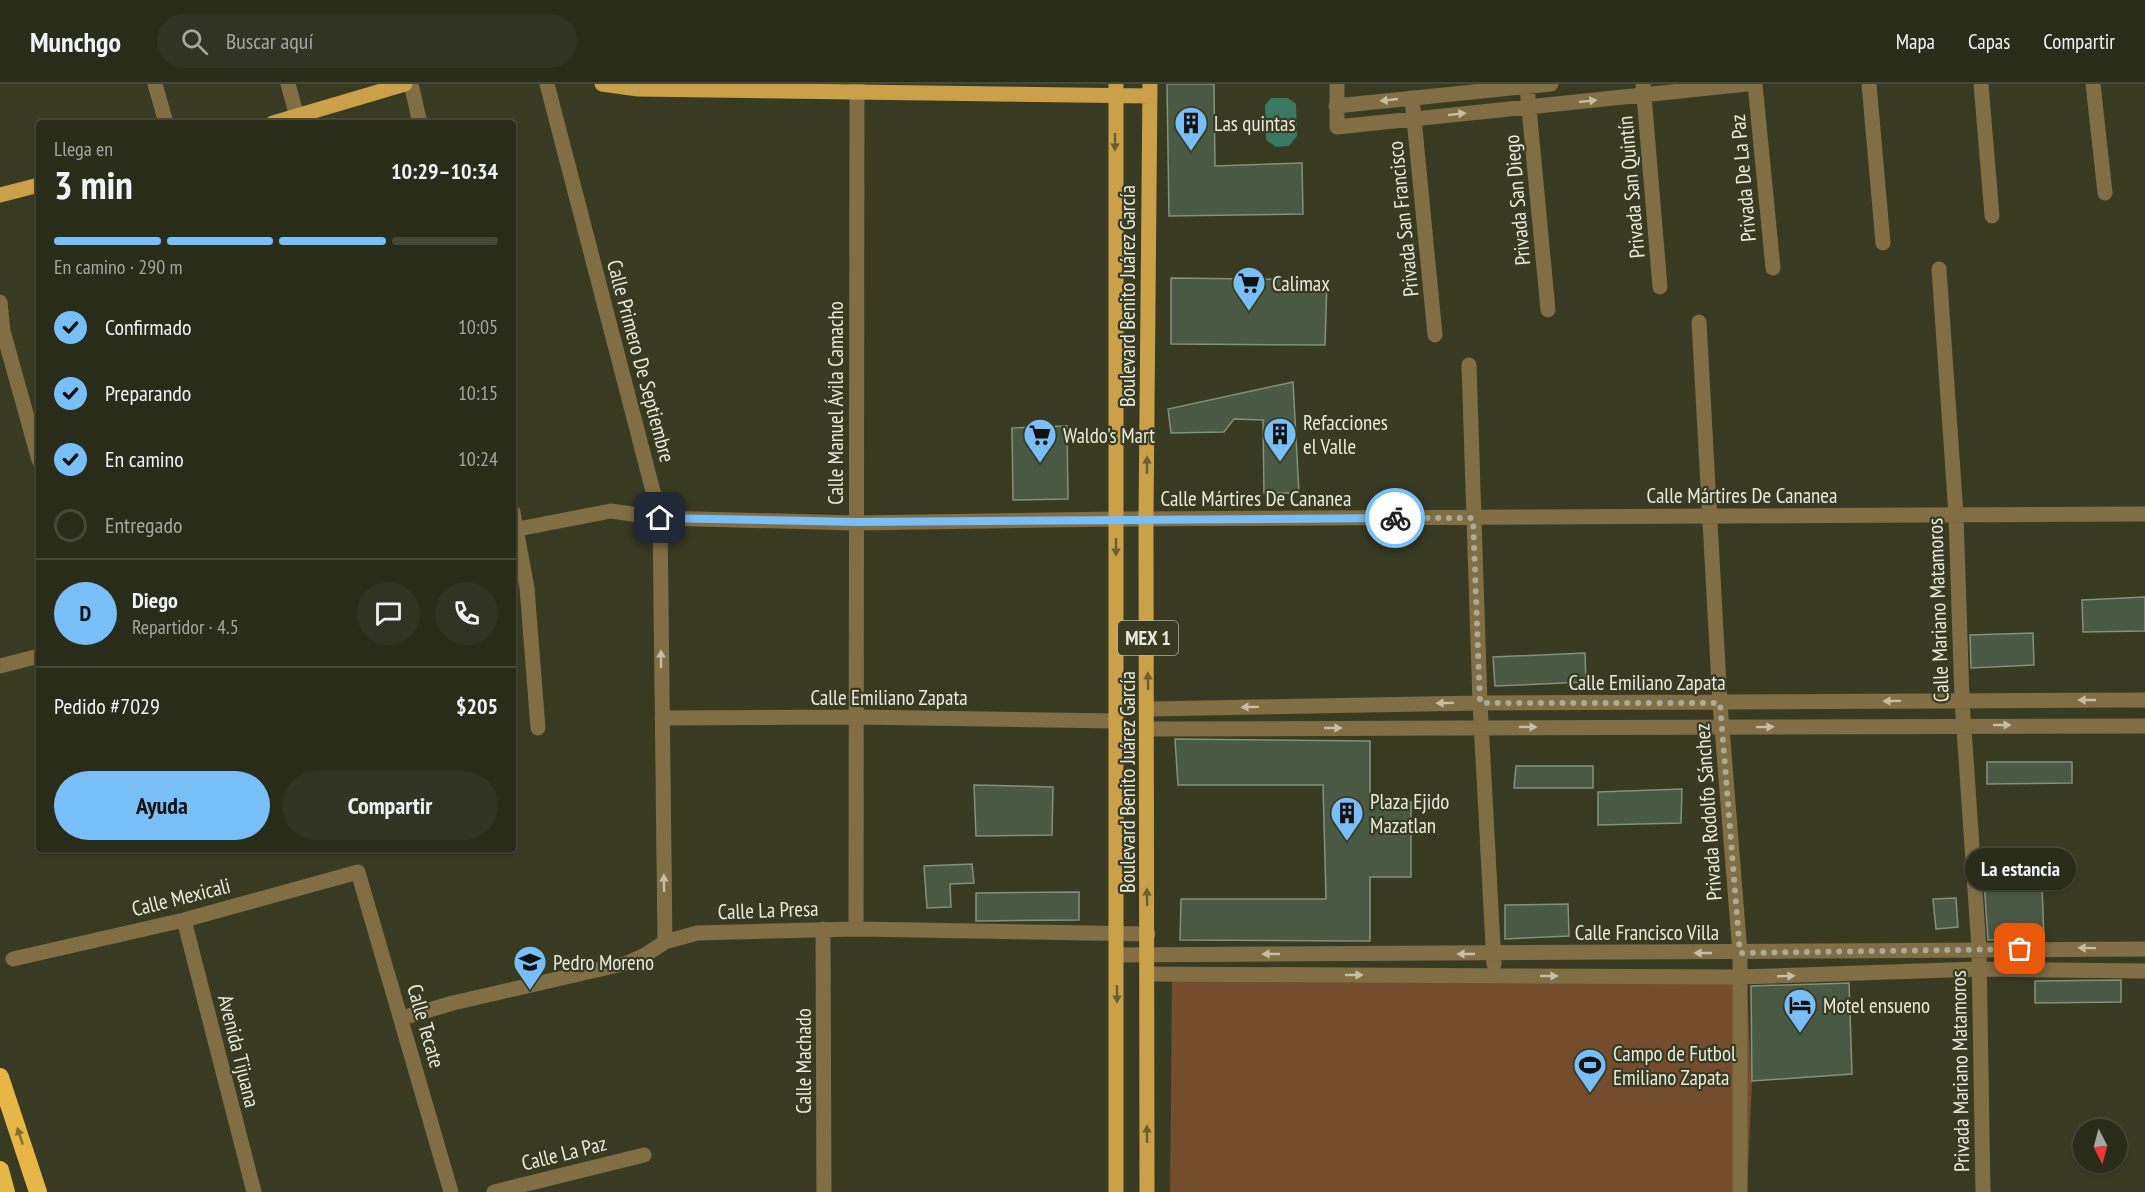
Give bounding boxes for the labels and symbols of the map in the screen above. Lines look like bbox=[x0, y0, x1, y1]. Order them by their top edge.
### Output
one-way arrow bbox=[1379, 95, 1398, 105]
one-way arrow bbox=[1578, 96, 1597, 105]
building icon: Las quintas bbox=[1173, 105, 1209, 152]
one-way arrow bbox=[1448, 109, 1467, 119]
place label: Las quintas bbox=[1214, 110, 1296, 137]
street label: Privada De La Paz bbox=[1724, 113, 1762, 243]
street label: Privada San Quintín bbox=[1611, 115, 1651, 259]
one-way arrow bbox=[1110, 133, 1120, 152]
street label: Privada San Diego bbox=[1498, 134, 1536, 266]
street label: Privada San Francisco bbox=[1381, 140, 1425, 298]
street label: Boulevard Benito Juárez García bbox=[1114, 185, 1141, 407]
street label: Calle Primero De Septiembre bbox=[601, 257, 681, 465]
supermarket icon: Calimax bbox=[1231, 265, 1267, 312]
place label: Calimax bbox=[1272, 270, 1330, 297]
street label: Calle Manuel Ávila Camacho bbox=[822, 301, 849, 505]
place label: Refacciones el Valle bbox=[1303, 409, 1388, 460]
building icon: Refacciones el Valle bbox=[1262, 416, 1298, 463]
supermarket icon: Waldo's Mart bbox=[1022, 417, 1058, 464]
place label: Waldo's Mart bbox=[1063, 422, 1155, 449]
one-way arrow bbox=[1142, 455, 1152, 474]
street label: Calle Mártires De Cananea bbox=[1647, 482, 1837, 509]
street label: Calle Mártires De Cananea bbox=[1161, 485, 1351, 512]
courier bbox=[1365, 488, 1425, 548]
pin bbox=[634, 492, 685, 543]
street label: Calle Mariano Matamoros bbox=[1921, 517, 1955, 703]
one-way arrow bbox=[1111, 538, 1121, 557]
road number: MEX 1 bbox=[1118, 621, 1178, 655]
one-way arrow bbox=[657, 650, 666, 669]
street label: Calle Emiliano Zapata bbox=[1568, 669, 1726, 696]
street label: Boulevard Benito Juárez García bbox=[1114, 671, 1141, 893]
one-way arrow bbox=[1143, 671, 1153, 690]
street label: Calle Emiliano Zapata bbox=[810, 684, 968, 711]
one-way arrow bbox=[2077, 695, 2096, 705]
one-way arrow bbox=[1882, 696, 1901, 706]
one-way arrow bbox=[1435, 698, 1454, 708]
one-way arrow bbox=[1240, 702, 1259, 712]
one-way arrow bbox=[1993, 720, 2012, 730]
one-way arrow bbox=[1519, 722, 1538, 732]
one-way arrow bbox=[1756, 722, 1775, 732]
one-way arrow bbox=[1324, 723, 1343, 733]
street label: Privada Rodolfo Sánchez bbox=[1688, 723, 1728, 901]
place label: Plaza Ejido Mazatlan bbox=[1370, 788, 1449, 839]
building icon: Plaza Ejido Mazatlan bbox=[1329, 795, 1365, 842]
callout: La estancia bbox=[1964, 847, 2076, 889]
street label: Calle Mexicali bbox=[129, 872, 233, 922]
one-way arrow bbox=[659, 874, 669, 893]
one-way arrow bbox=[1142, 887, 1152, 906]
street label: Calle La Presa bbox=[717, 895, 819, 925]
street label: Calle Francisco Villa bbox=[1575, 919, 1719, 946]
pin bbox=[1994, 923, 2045, 974]
one-way arrow bbox=[2077, 943, 2096, 953]
school or university icon: Pedro Moreno bbox=[512, 944, 548, 991]
one-way arrow bbox=[1693, 948, 1712, 958]
place label: Pedro Moreno bbox=[553, 949, 654, 976]
one-way arrow bbox=[1261, 949, 1280, 959]
one-way arrow bbox=[1456, 949, 1475, 959]
one-way arrow bbox=[1344, 970, 1363, 980]
street label: Privada Mariano Matamoros bbox=[1945, 970, 1975, 1172]
one-way arrow bbox=[1539, 971, 1558, 981]
one-way arrow bbox=[1776, 971, 1795, 980]
street label: Calle Tecate bbox=[401, 981, 451, 1071]
one-way arrow bbox=[1112, 985, 1122, 1004]
hotel icon: Motel ensueno bbox=[1782, 987, 1818, 1034]
street label: Avenida Tijuana bbox=[212, 992, 266, 1110]
place label: Motel ensueno bbox=[1823, 992, 1930, 1019]
street label: Calle Machado bbox=[790, 1008, 817, 1114]
place label: Campo de Futbol Emiliano Zapata bbox=[1613, 1040, 1736, 1091]
sports icon: Campo de Futbol Emiliano Zapata bbox=[1572, 1047, 1608, 1094]
north arrow bbox=[2073, 1119, 2127, 1173]
one-way arrow bbox=[1143, 1124, 1152, 1143]
one-way arrow bbox=[14, 1127, 24, 1145]
street label: Calle La Paz bbox=[519, 1129, 609, 1177]

